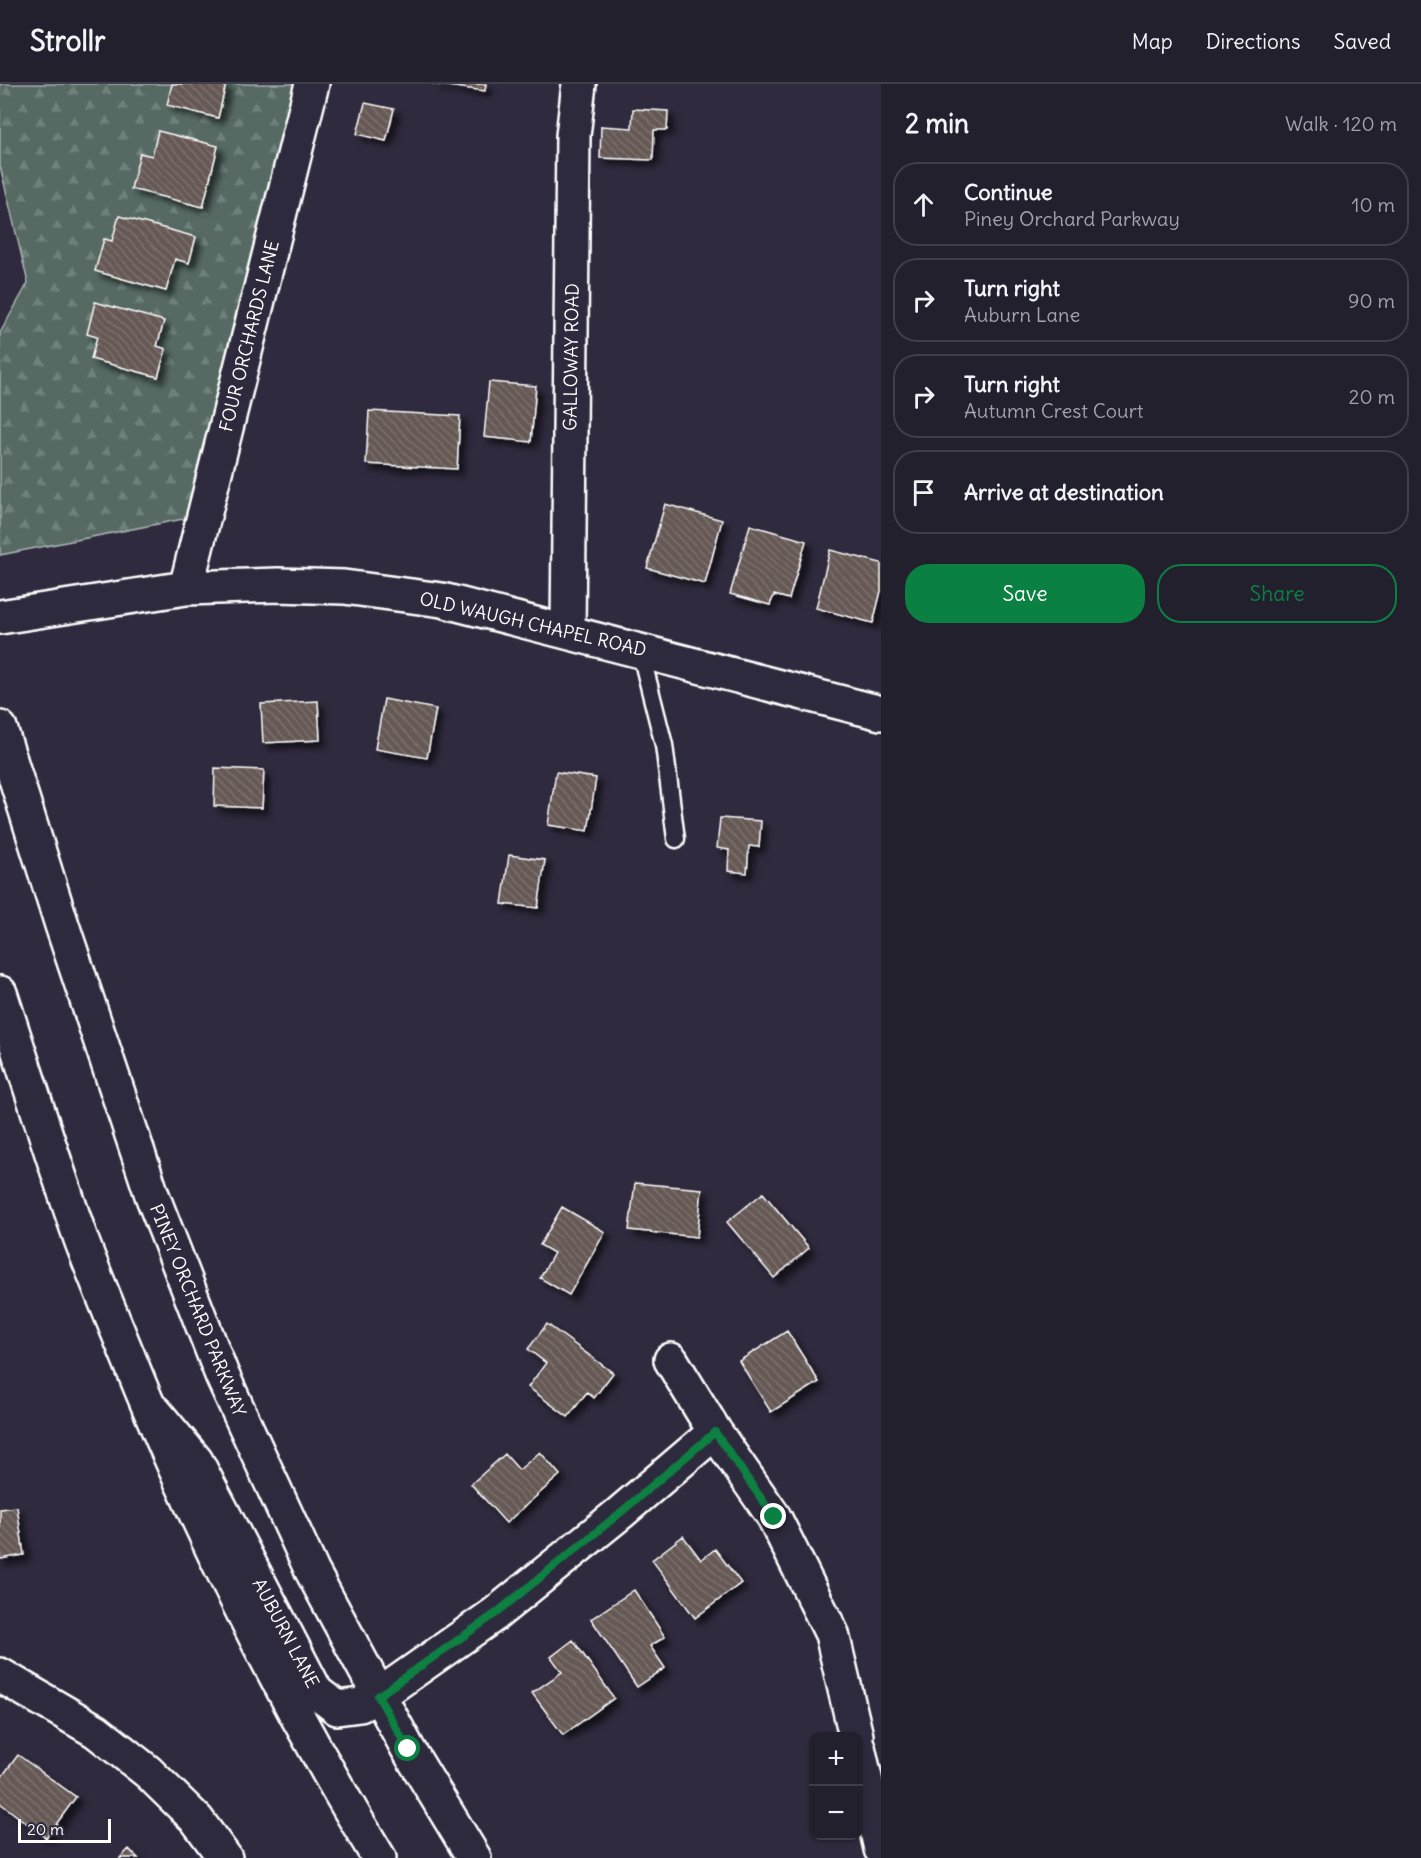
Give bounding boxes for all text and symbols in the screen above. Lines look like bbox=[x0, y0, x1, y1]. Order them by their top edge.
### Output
text: Strollr bbox=[30, 23, 105, 59]
text: Map bbox=[1132, 28, 1173, 55]
text: Directions bbox=[1206, 28, 1300, 55]
text: Saved bbox=[1333, 28, 1391, 55]
text: 2 min bbox=[905, 107, 969, 140]
text: Walk · 120 m bbox=[1285, 111, 1397, 136]
text: Continue bbox=[964, 178, 1053, 206]
icon: ahead bbox=[907, 188, 940, 221]
text: 10 m bbox=[1352, 192, 1395, 217]
text: Piney Orchard Parkway bbox=[964, 206, 1180, 231]
street label: FOUR ORCHARDS LANE bbox=[214, 238, 284, 434]
text: Turn right bbox=[964, 274, 1060, 302]
street label: GALLOWAY ROAD bbox=[558, 283, 584, 431]
icon: right bbox=[907, 284, 940, 317]
text: 90 m bbox=[1348, 288, 1395, 313]
text: Auburn Lane bbox=[964, 302, 1080, 327]
text: Turn right bbox=[964, 370, 1060, 398]
icon: right bbox=[907, 380, 940, 413]
text: 20 m bbox=[1349, 384, 1395, 409]
text: Autumn Crest Court bbox=[964, 398, 1144, 423]
icon: arrive bbox=[907, 476, 940, 509]
text: Arrive at destination bbox=[964, 478, 1164, 506]
button: Save bbox=[905, 564, 1145, 623]
button: Share bbox=[1157, 564, 1397, 623]
street label: OLD WAUGH CHAPEL ROAD bbox=[417, 587, 649, 661]
street label: PINEY ORCHARD PARKWAY bbox=[145, 1200, 251, 1420]
route end bbox=[760, 1503, 786, 1529]
street label: AUBURN LANE bbox=[248, 1574, 324, 1692]
map controls bbox=[809, 1732, 863, 1840]
button: + bbox=[809, 1732, 863, 1786]
route start bbox=[394, 1735, 420, 1761]
button: − bbox=[809, 1786, 863, 1840]
scale bar bbox=[18, 1816, 111, 1844]
text: 20 m bbox=[27, 1819, 64, 1839]

